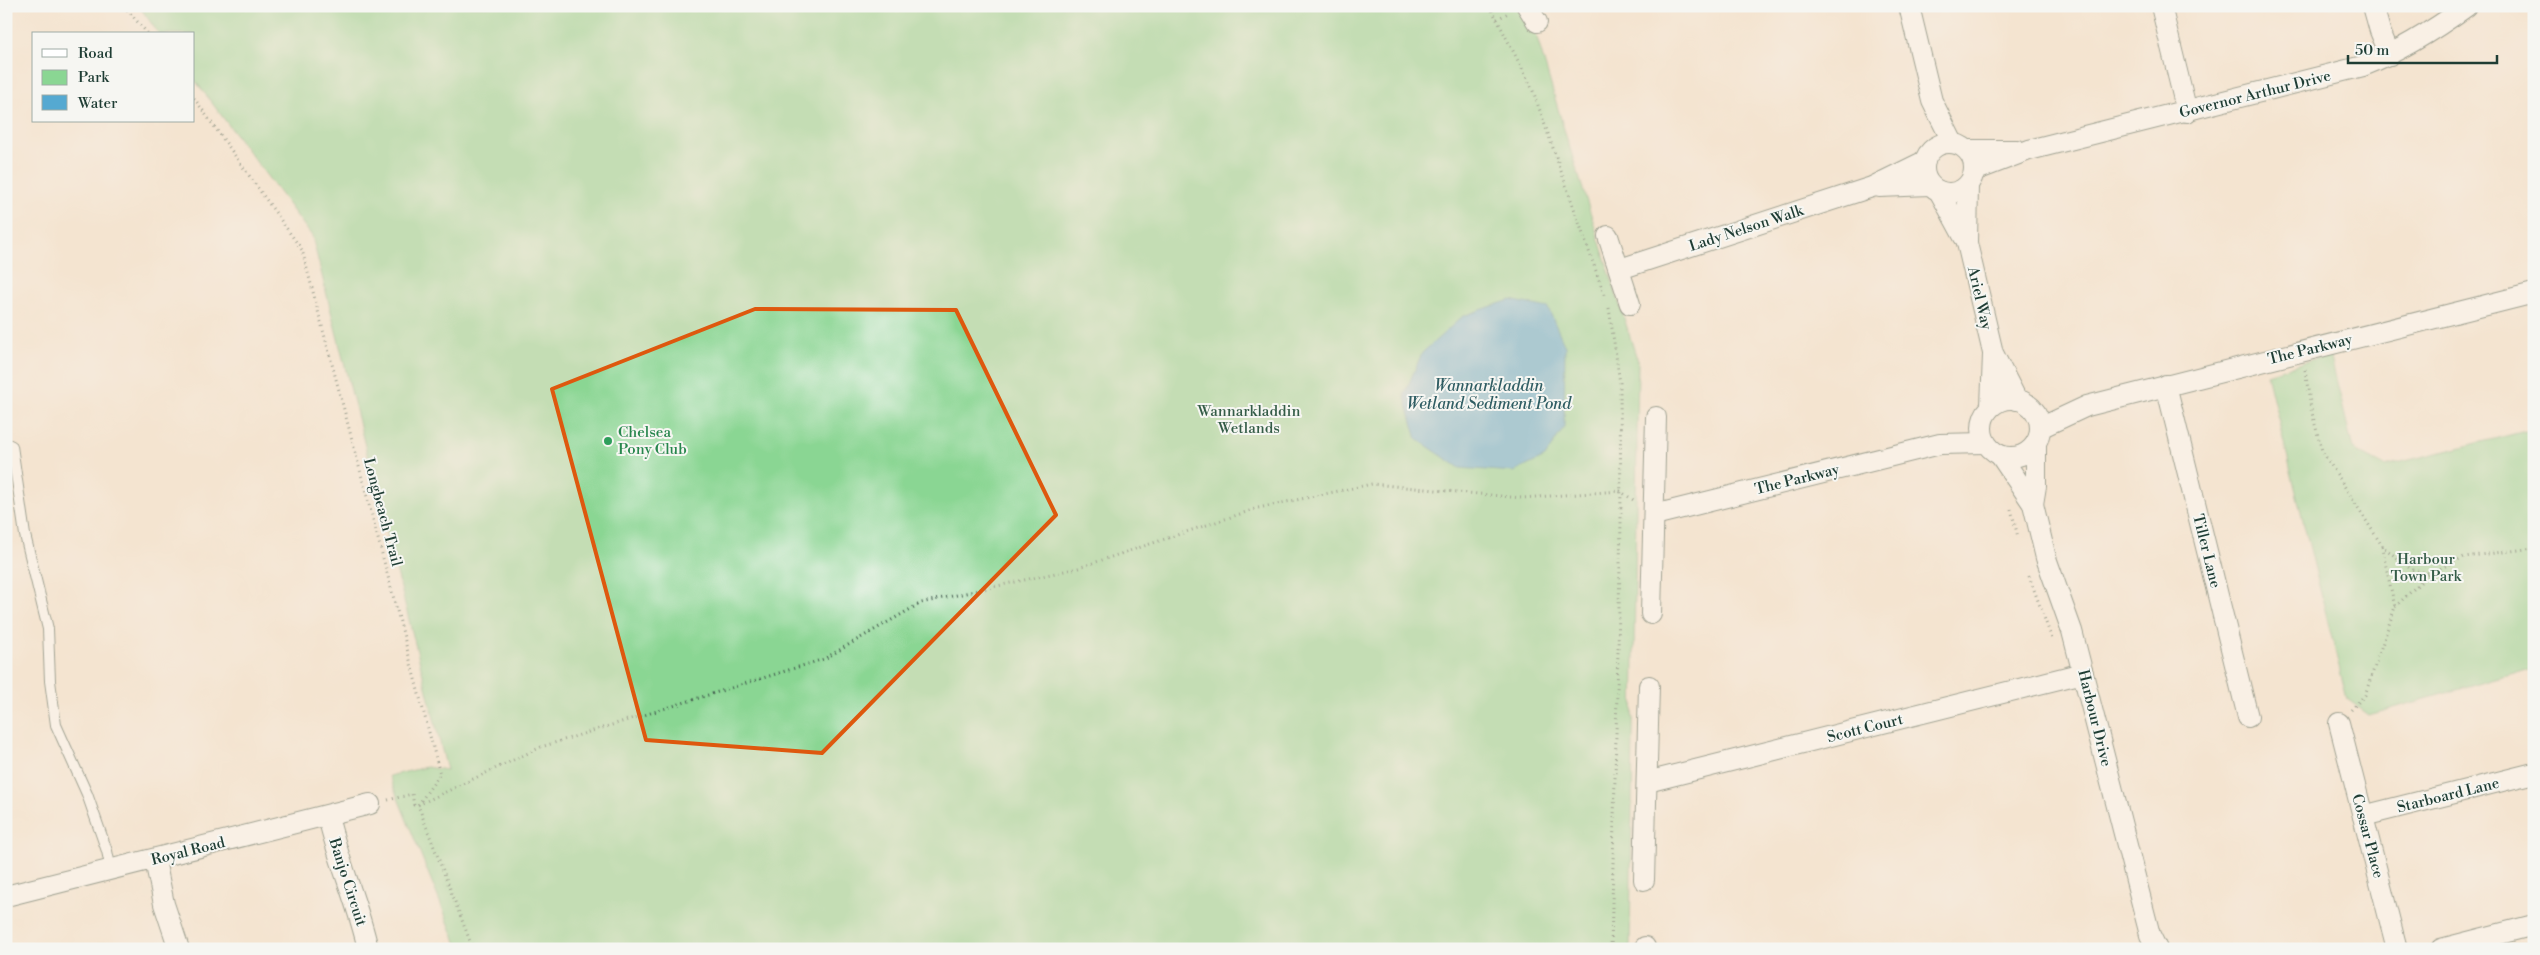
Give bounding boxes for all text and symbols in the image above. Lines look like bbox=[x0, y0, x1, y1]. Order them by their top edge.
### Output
legend bbox=[32, 32, 195, 122]
scale bar bbox=[2348, 32, 2496, 64]
text: 50 m bbox=[2355, 41, 2389, 60]
text: Road bbox=[78, 44, 113, 63]
street label: Governor Arthur Drive bbox=[2177, 66, 2333, 123]
text: Park bbox=[78, 68, 110, 87]
text: Water bbox=[77, 94, 118, 113]
street label: Lady Nelson Walk bbox=[1687, 201, 1807, 256]
street label: Ariel Way bbox=[1963, 264, 1996, 332]
street label: The Parkway bbox=[2266, 330, 2355, 369]
water label: Wannarkladdin Wetland Sediment Pond bbox=[1407, 376, 1572, 414]
park label: Wannarkladdin Wetlands bbox=[1197, 402, 1300, 438]
place label: Chelsea Pony Club bbox=[618, 423, 687, 459]
marker: Chelsea Pony Club bbox=[602, 435, 614, 447]
street label: Longbeach Trail bbox=[359, 456, 406, 569]
street label: The Parkway bbox=[1753, 460, 1842, 499]
street label: Tiller Lane bbox=[2188, 512, 2225, 590]
park label: Harbour Town Park bbox=[2391, 550, 2463, 586]
street label: Harbour Drive bbox=[2073, 668, 2116, 769]
street label: Scott Court bbox=[1825, 710, 1906, 747]
street label: Starboard Lane bbox=[2395, 774, 2501, 817]
street label: Cossar Place bbox=[2347, 792, 2388, 880]
street label: Royal Road bbox=[149, 833, 228, 870]
street label: Banjo Circuit bbox=[324, 835, 371, 929]

